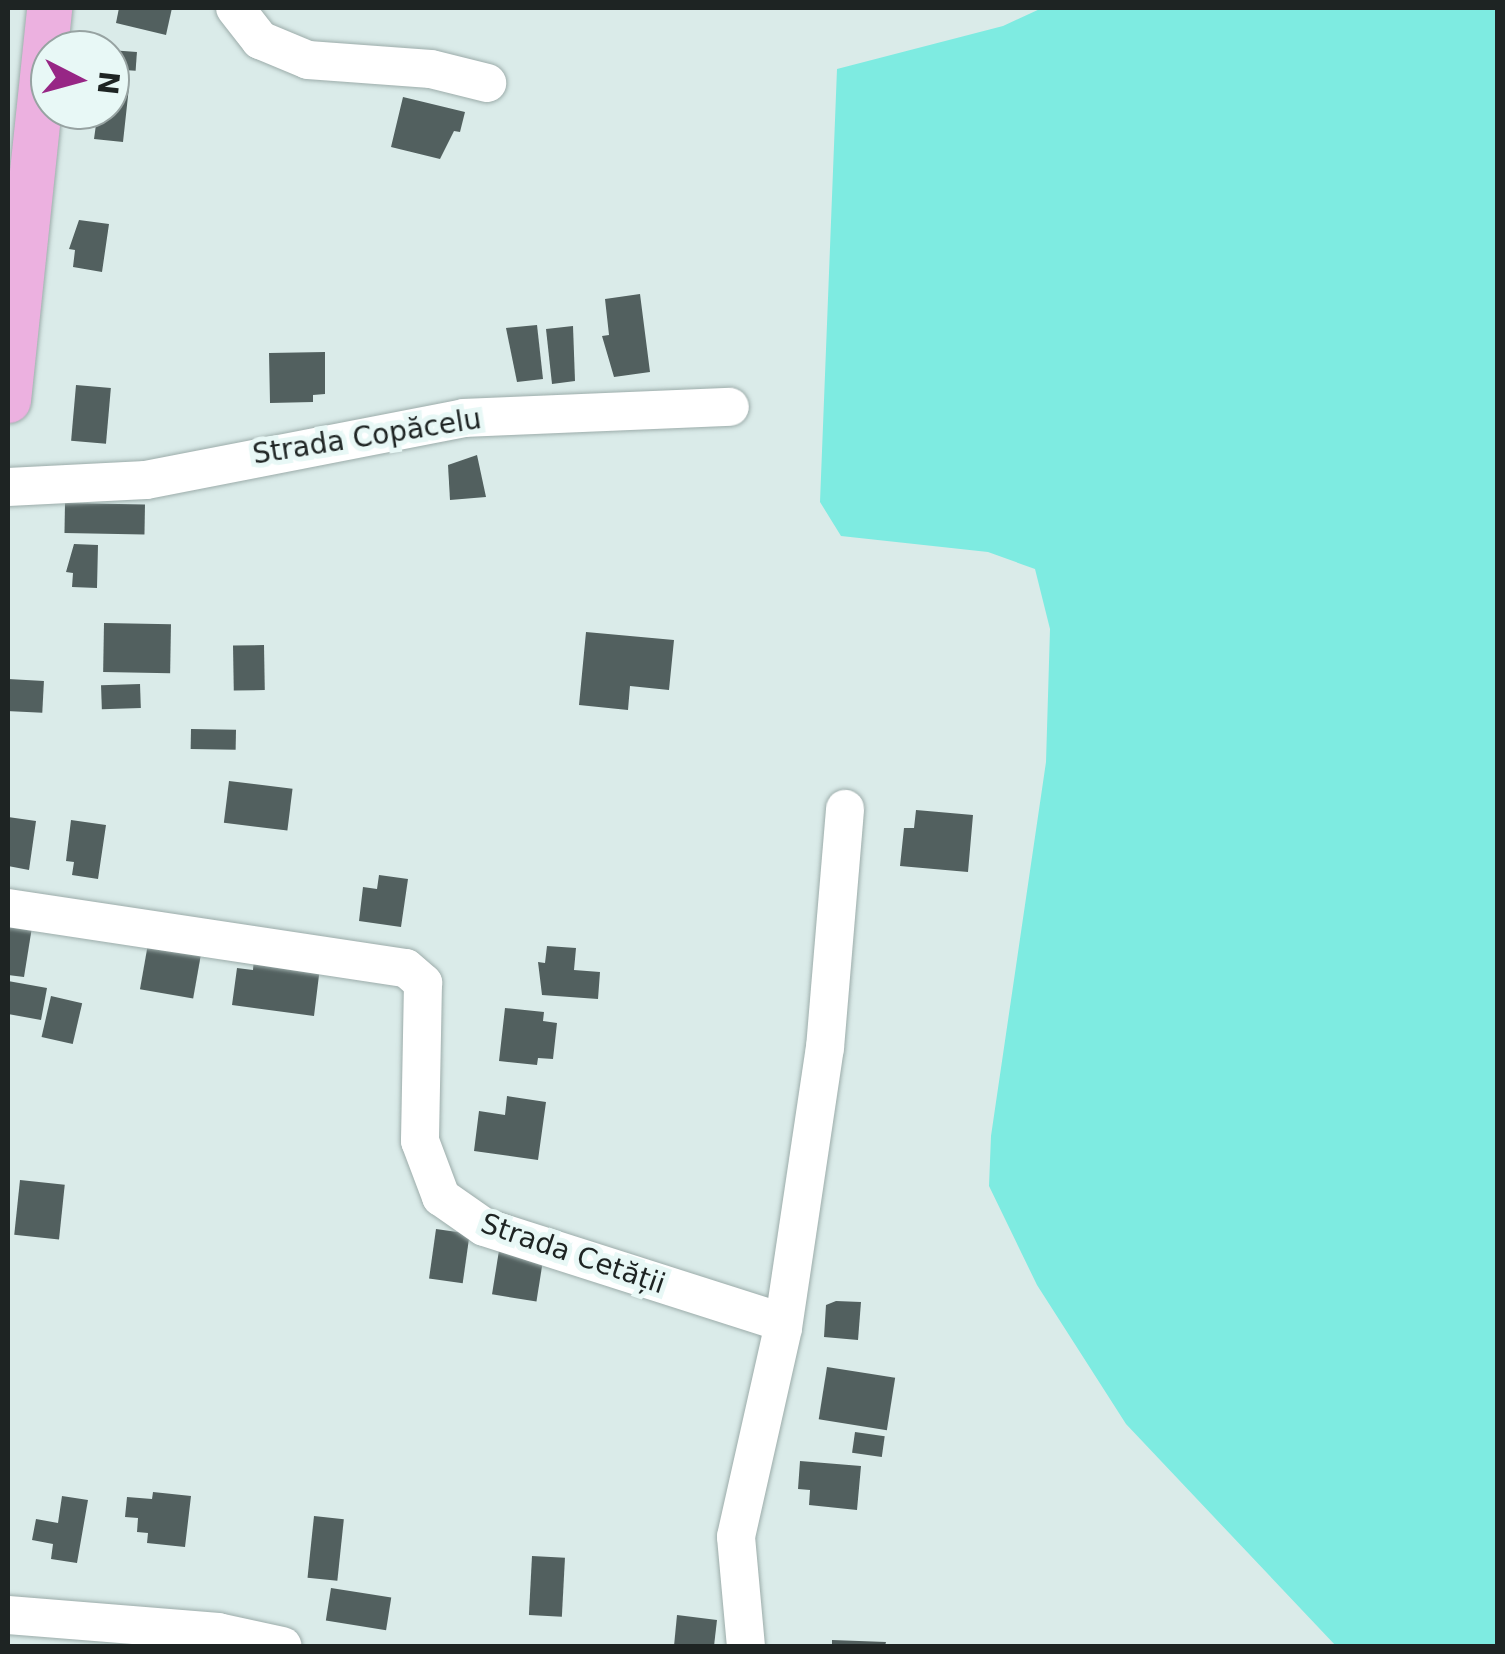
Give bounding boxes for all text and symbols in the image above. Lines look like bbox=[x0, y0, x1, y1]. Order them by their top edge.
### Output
north arrow bbox=[30, 30, 130, 130]
text: N bbox=[91, 70, 126, 96]
street label: Strada Copăcelu bbox=[250, 402, 484, 472]
street label: Strada Cetății bbox=[476, 1207, 670, 1301]

